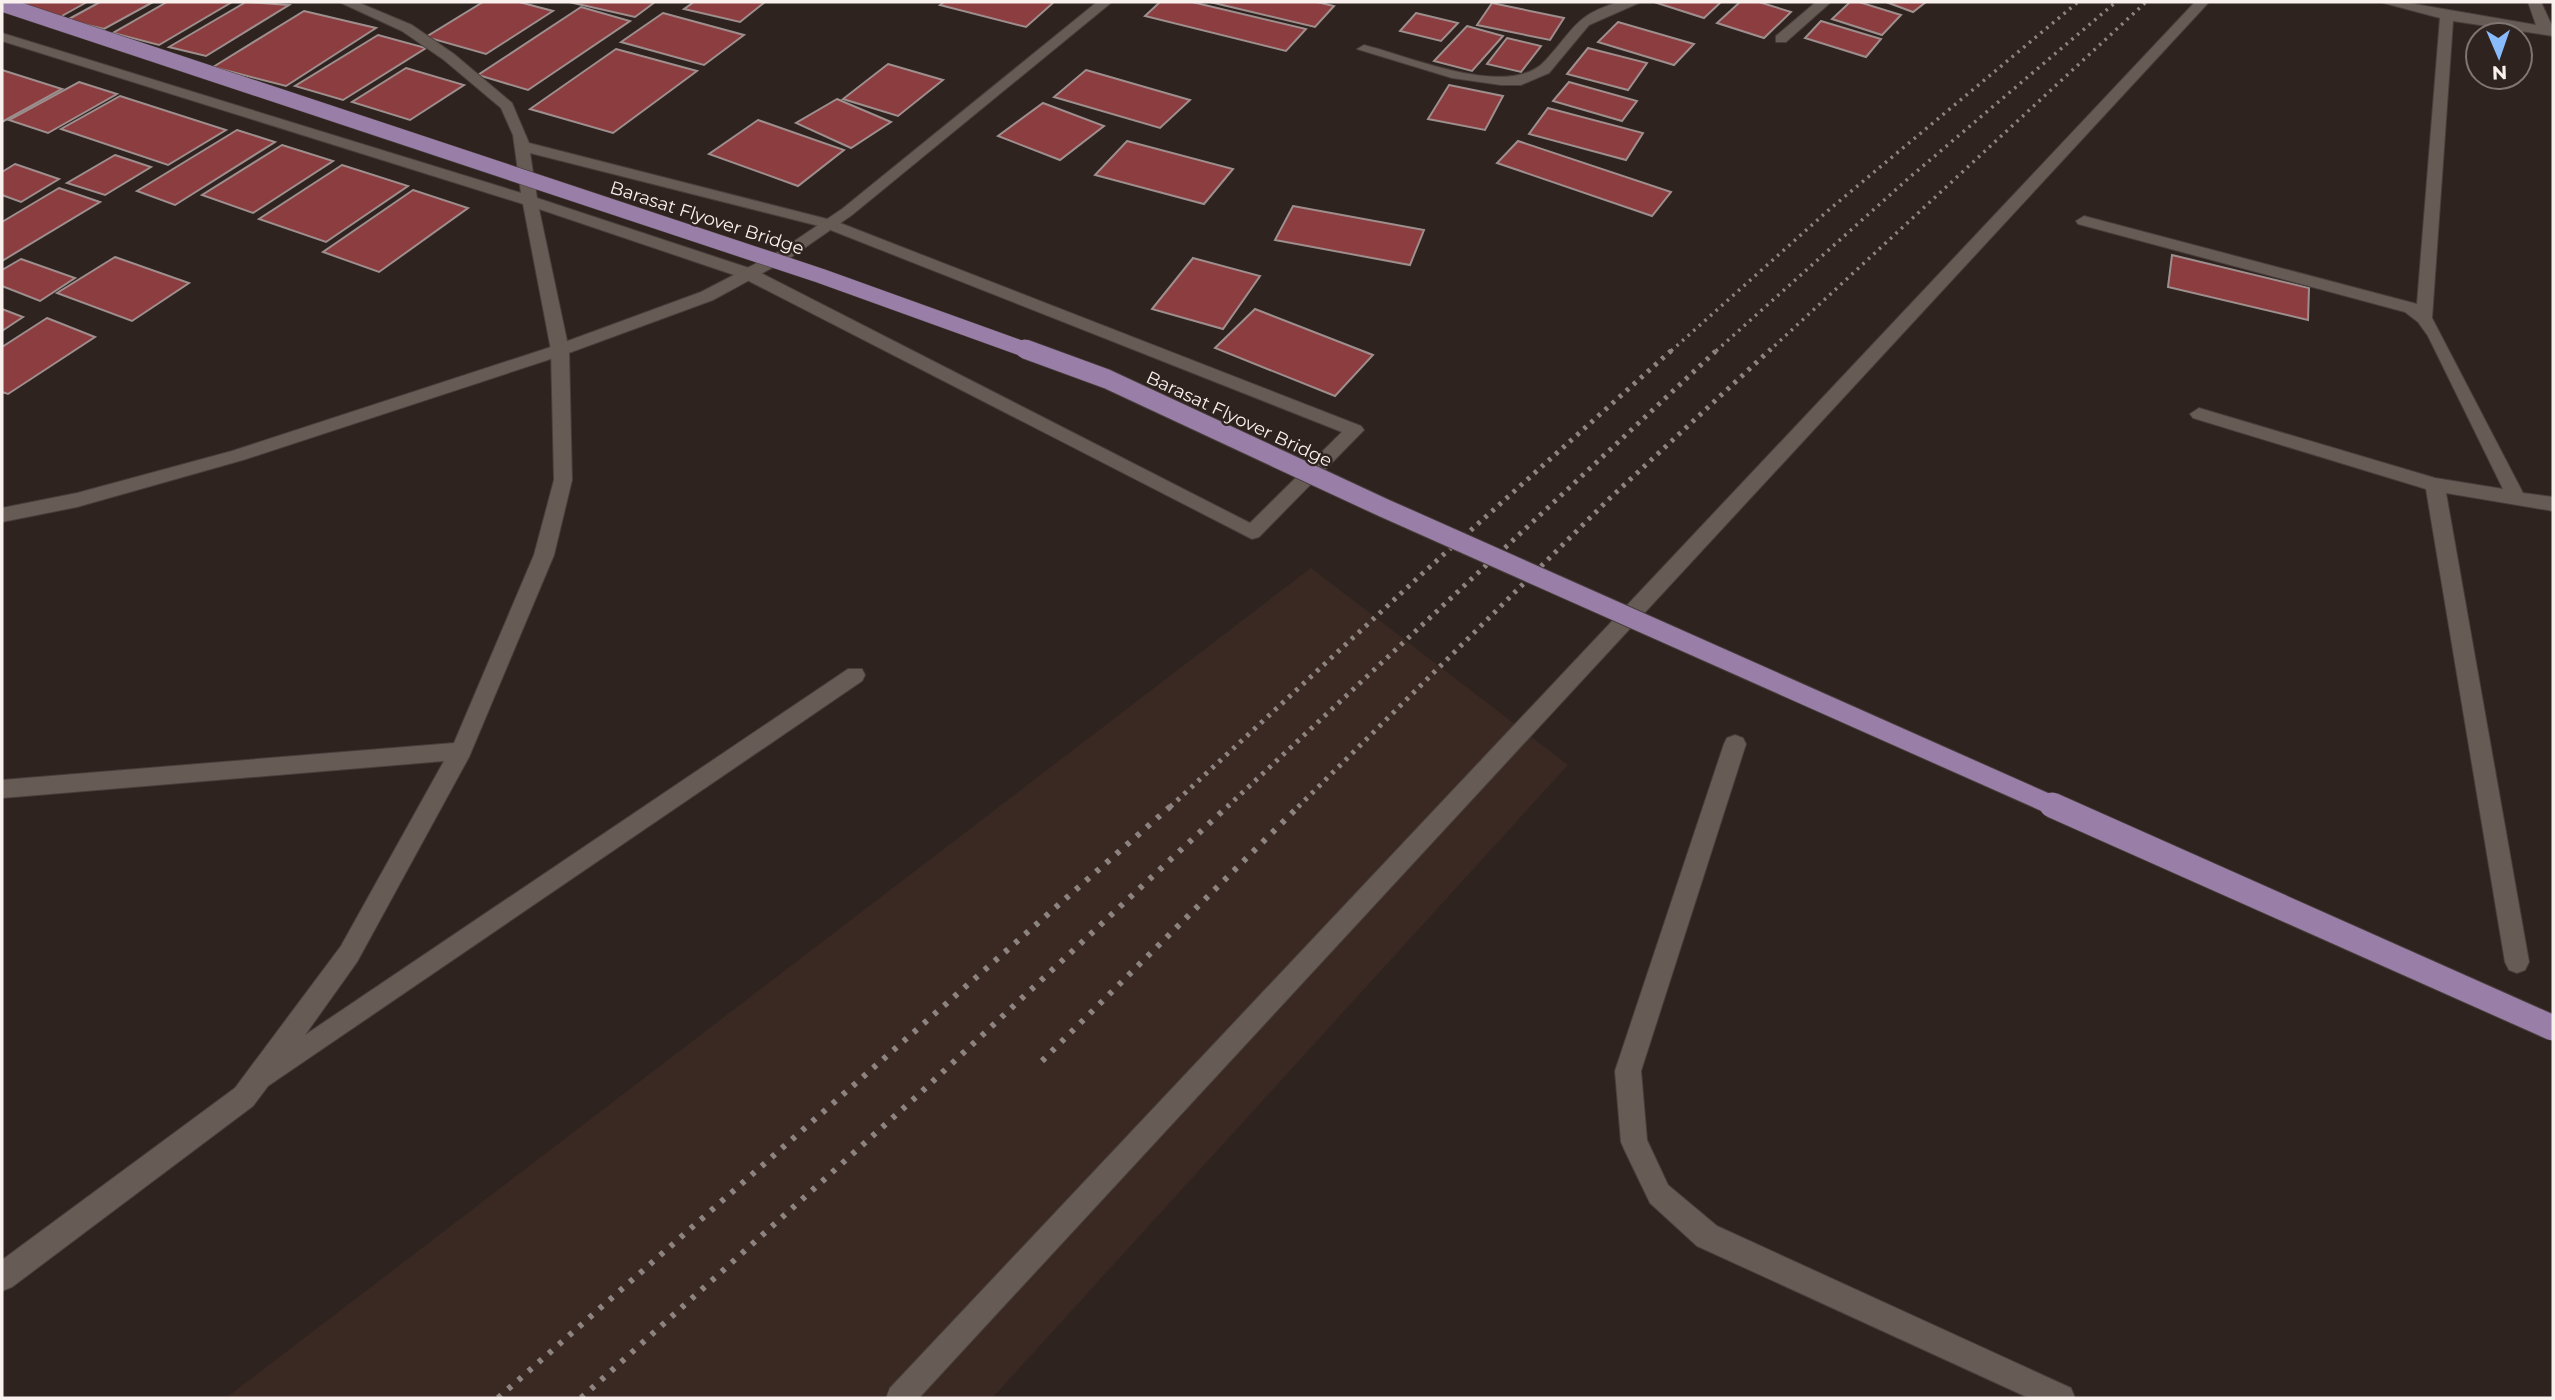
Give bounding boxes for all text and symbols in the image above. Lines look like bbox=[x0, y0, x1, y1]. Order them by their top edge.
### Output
north arrow bbox=[2464, 21, 2534, 91]
text: N bbox=[2491, 61, 2508, 84]
street label: Barasat Flyover Bridge bbox=[607, 176, 807, 260]
street label: Barasat Flyover Bridge bbox=[1143, 366, 1336, 472]

